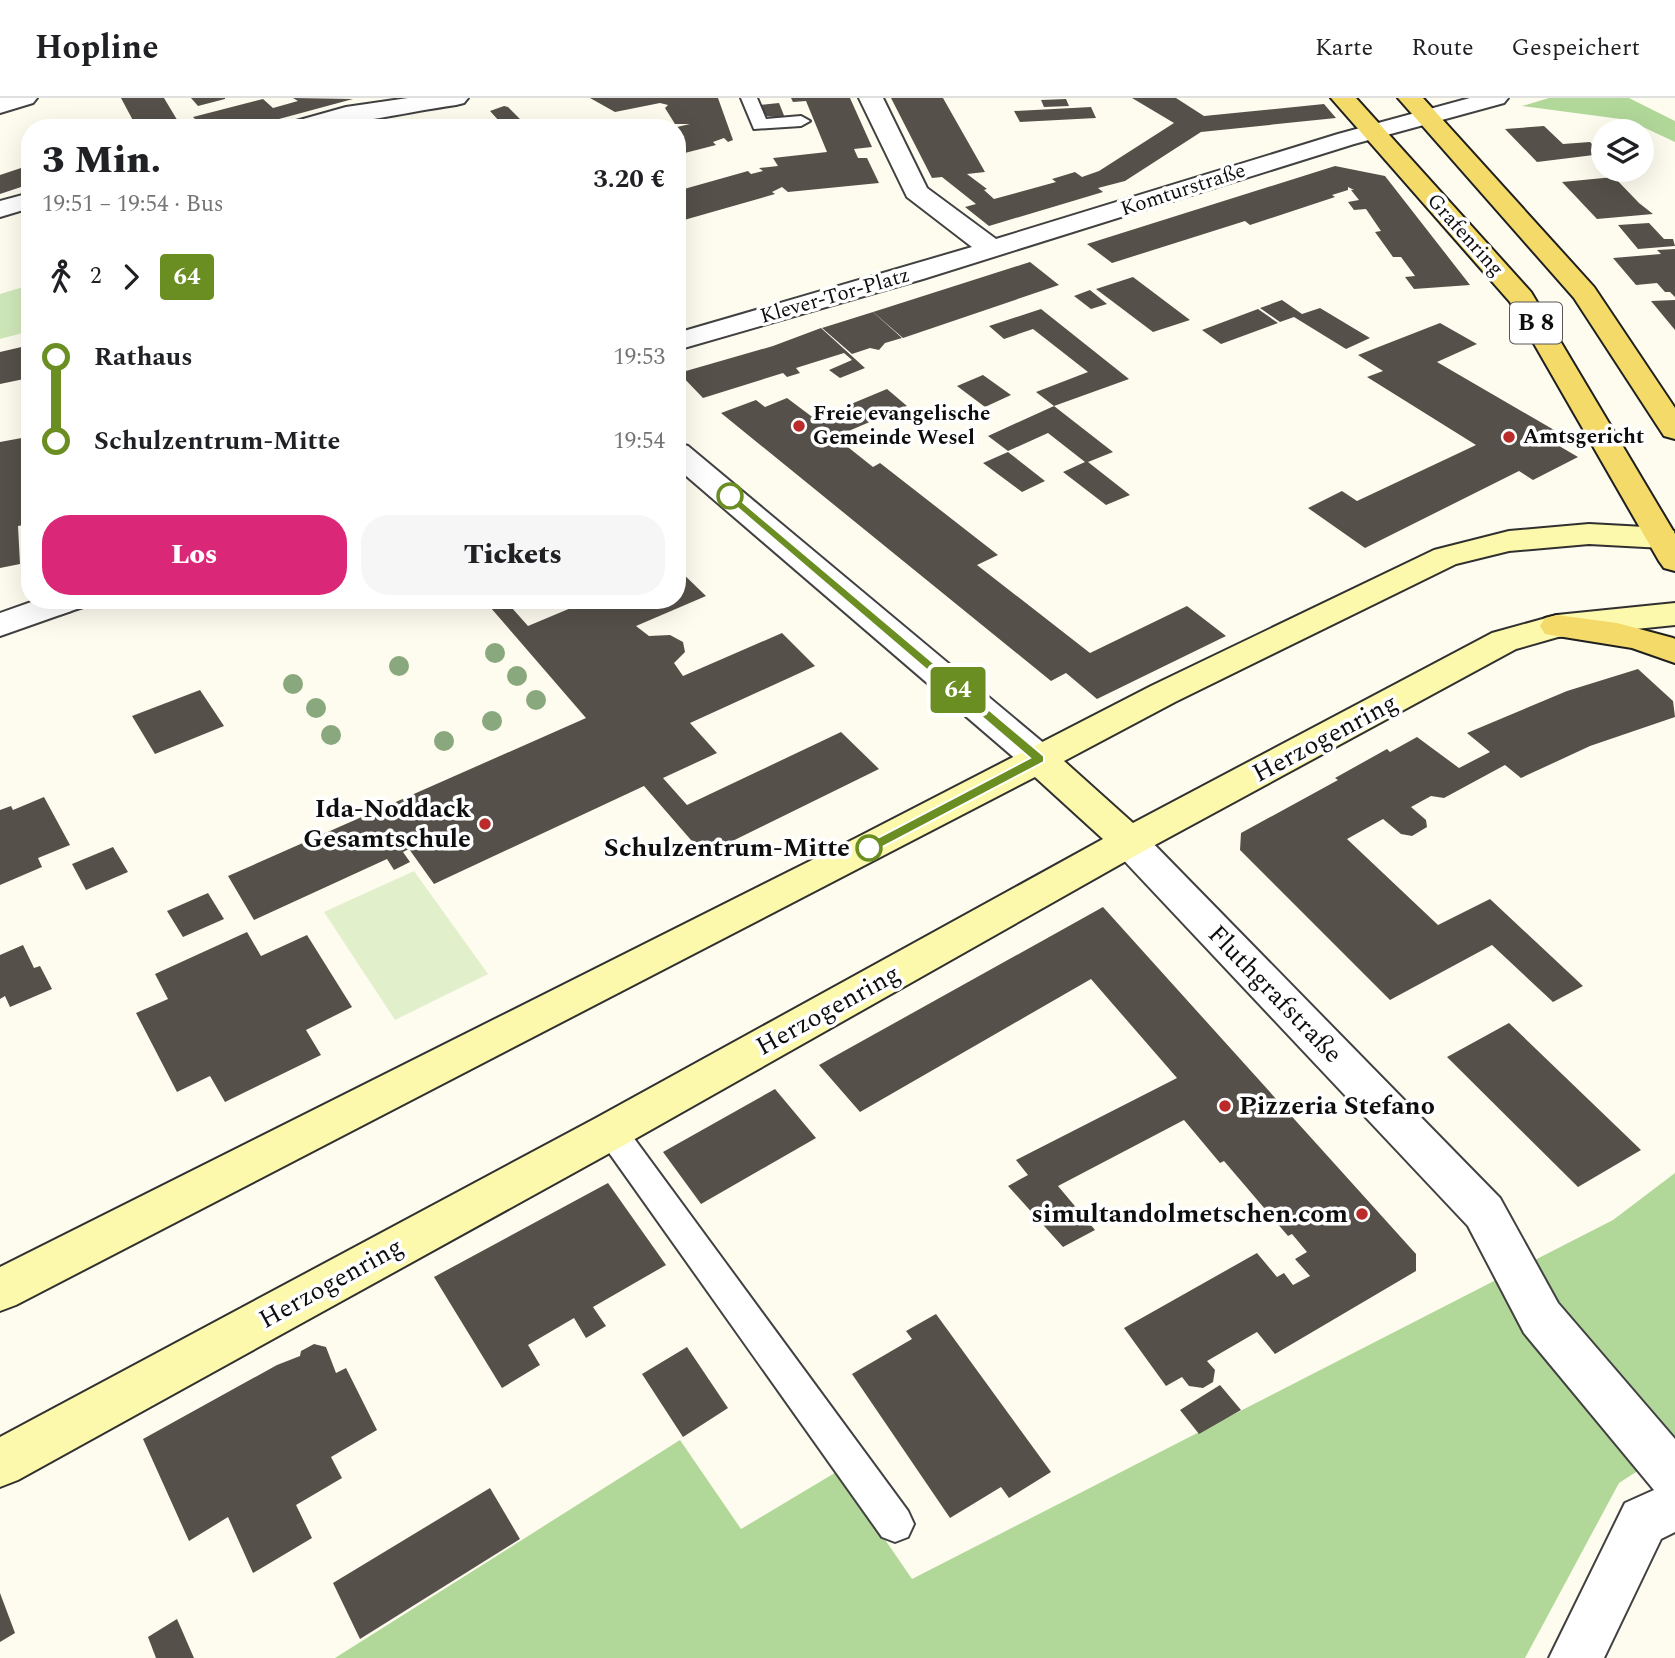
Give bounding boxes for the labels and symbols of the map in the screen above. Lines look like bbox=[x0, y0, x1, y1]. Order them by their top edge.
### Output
street label: Komturstraße bbox=[1116, 155, 1250, 225]
street label: Grafenring bbox=[1419, 186, 1511, 284]
street label: Klever-Tor-Platz bbox=[756, 259, 914, 333]
road number: B 8 bbox=[1510, 303, 1562, 344]
place label: Freie evangelische Gemeinde Wesel bbox=[813, 398, 990, 454]
marker: Freie evangelische Gemeinde Wesel bbox=[791, 418, 807, 434]
place label: Amtsgericht bbox=[1523, 421, 1644, 453]
marker: Amtsgericht bbox=[1501, 429, 1517, 445]
unlabelled marker bbox=[717, 483, 743, 509]
line badge: 64 bbox=[926, 667, 990, 713]
street label: Herzogenring bbox=[1245, 683, 1405, 793]
place label: Ida-Noddack Gesamtschule bbox=[303, 789, 471, 859]
marker: Ida-Noddack Gesamtschule bbox=[477, 816, 493, 832]
place label: Schulzentrum-Mitte bbox=[604, 828, 850, 868]
marker: Schulzentrum-Mitte bbox=[856, 835, 882, 861]
street label: Fluthgrafstraße bbox=[1198, 915, 1352, 1073]
street label: Herzogenring bbox=[749, 954, 907, 1066]
place label: Pizzeria Stefano bbox=[1239, 1086, 1435, 1126]
marker: Pizzeria Stefano bbox=[1217, 1098, 1233, 1114]
place label: simultandolmetschen.com bbox=[1031, 1194, 1348, 1234]
marker: simultandolmetschen.com bbox=[1354, 1206, 1370, 1222]
street label: Herzogenring bbox=[252, 1227, 410, 1339]

